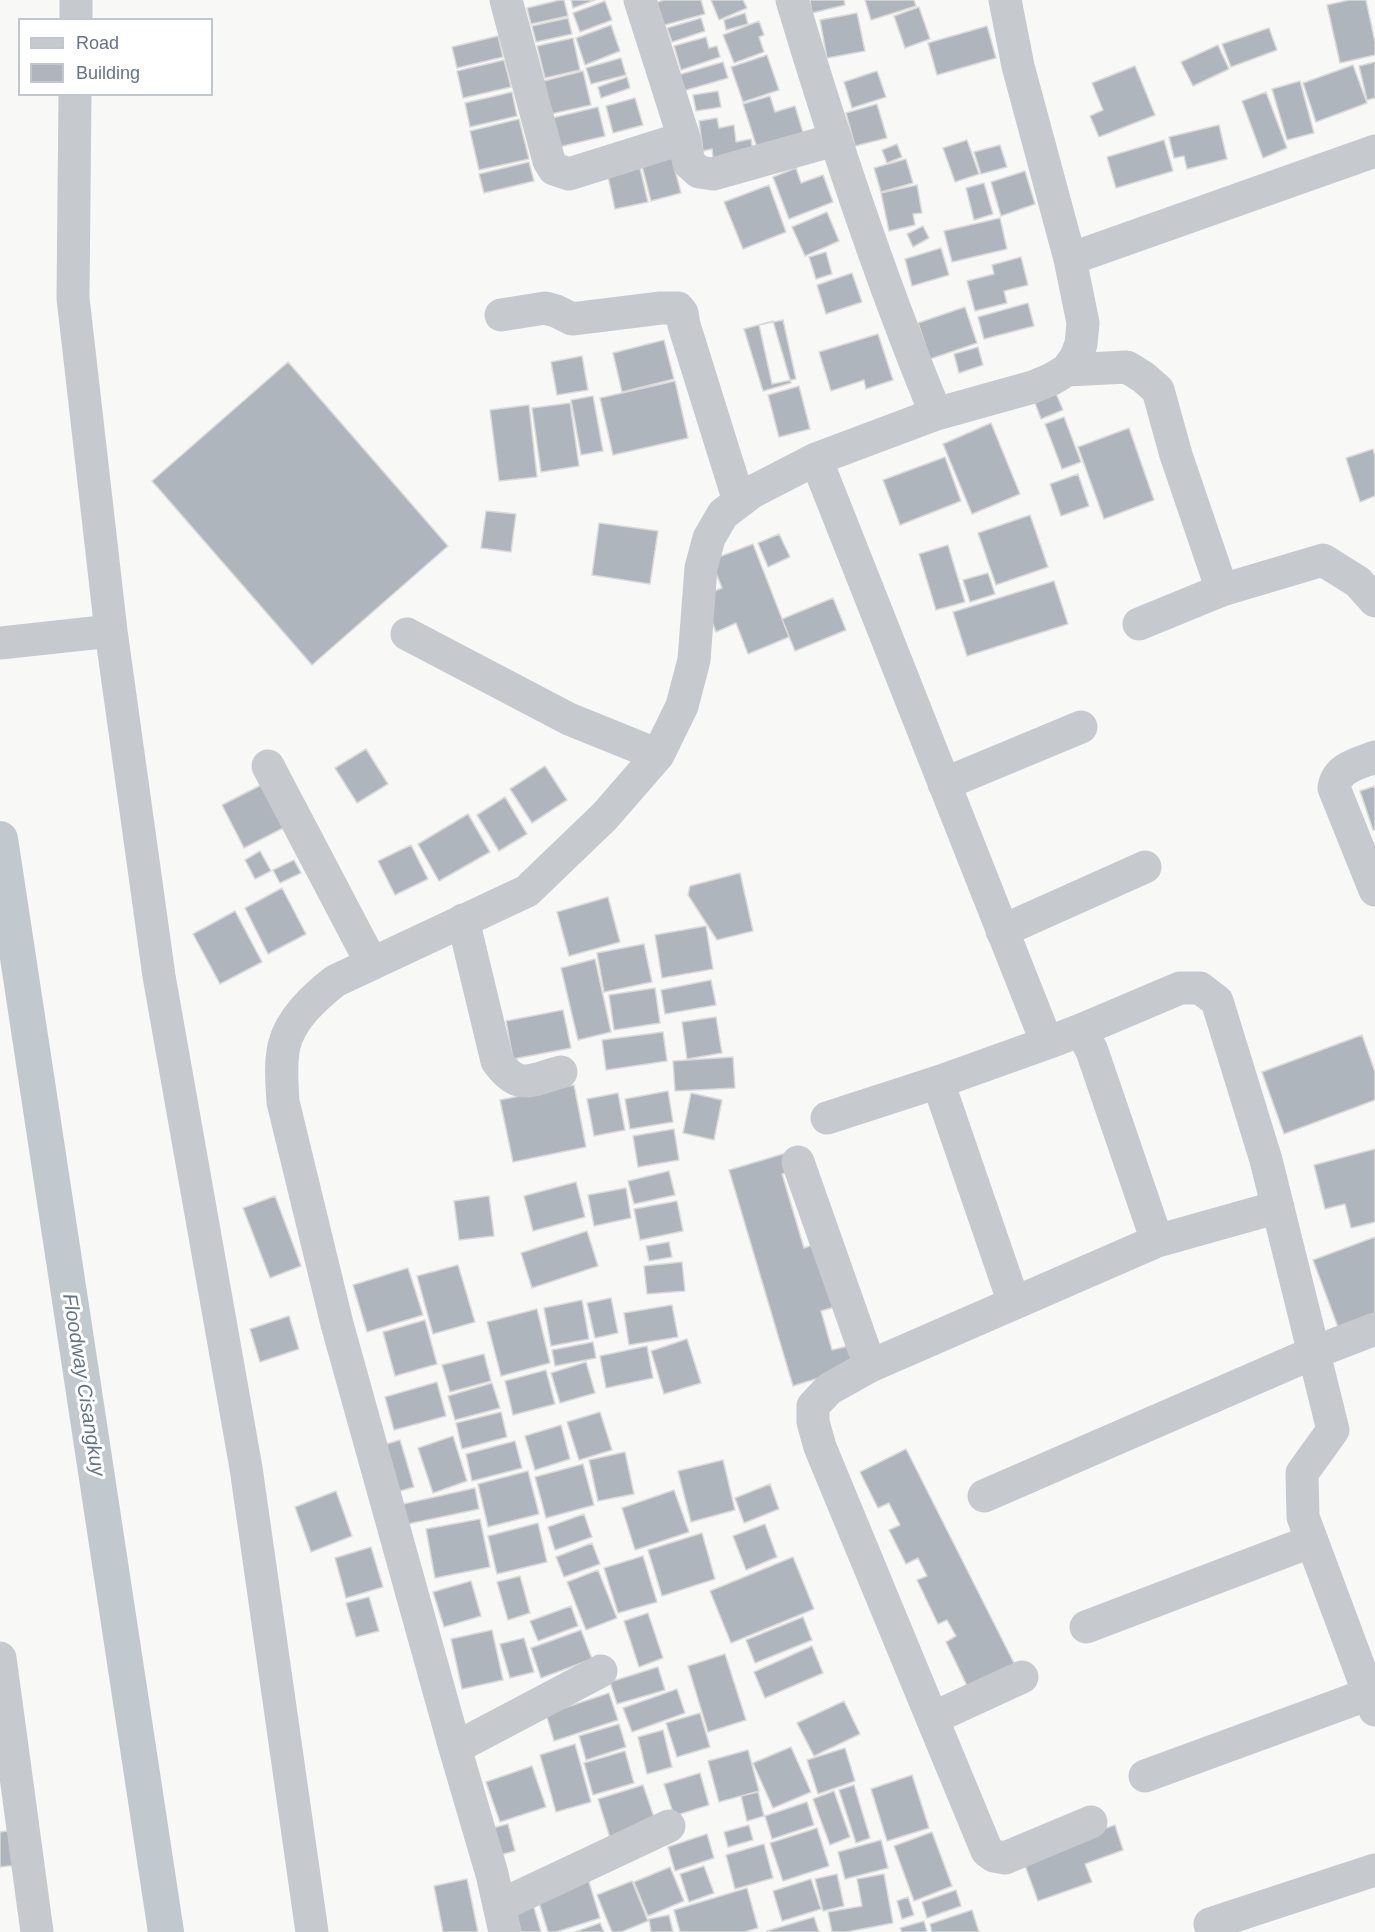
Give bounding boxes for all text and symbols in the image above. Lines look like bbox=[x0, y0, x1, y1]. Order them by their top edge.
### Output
legend bbox=[18, 18, 213, 96]
text: Road bbox=[76, 33, 119, 53]
text: Building bbox=[76, 63, 140, 83]
water label: Floodway Cisangkuy bbox=[57, 1292, 109, 1478]

